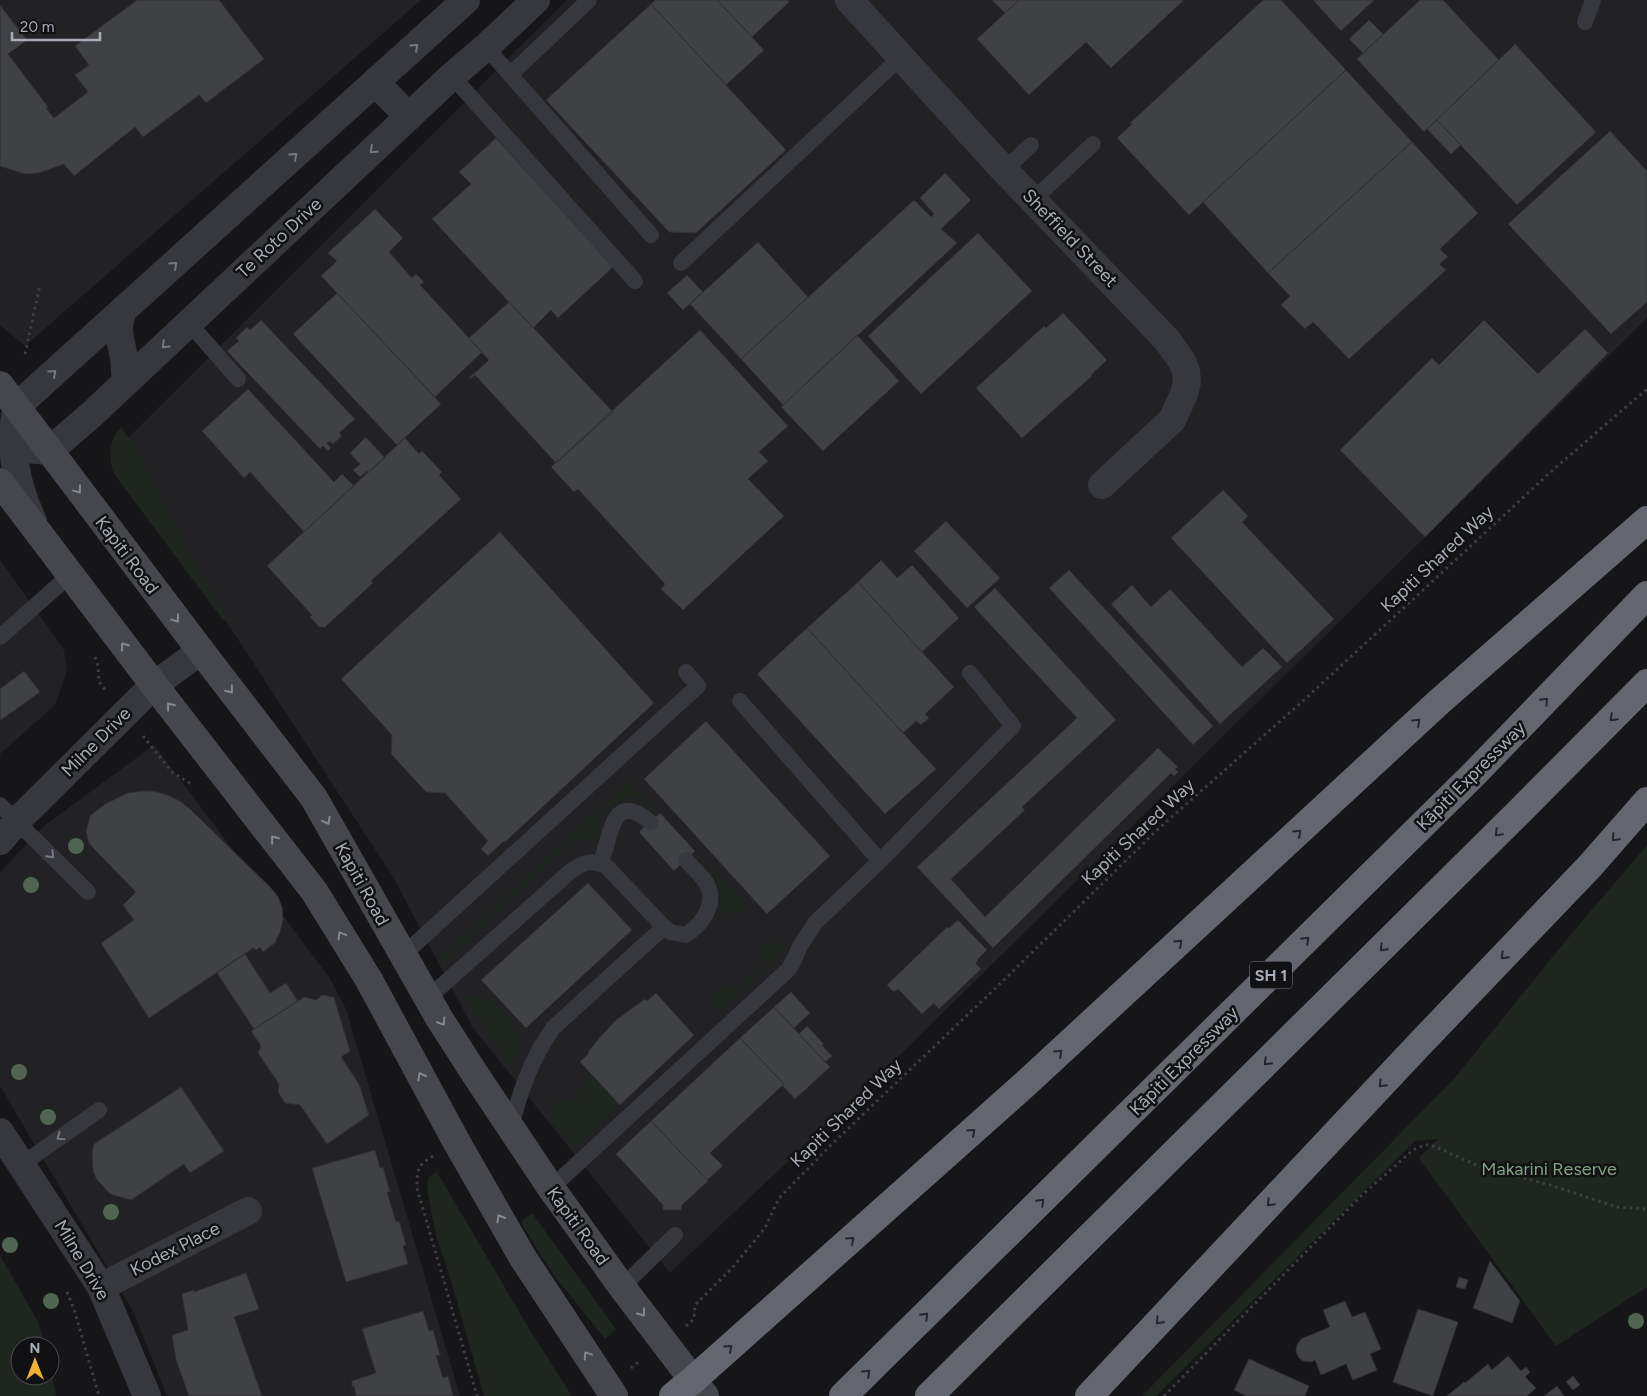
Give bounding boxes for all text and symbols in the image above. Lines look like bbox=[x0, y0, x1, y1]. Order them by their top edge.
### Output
scale bar bbox=[12, 10, 100, 42]
text: 20 m bbox=[20, 18, 54, 36]
one-way arrow bbox=[409, 44, 418, 53]
one-way arrow bbox=[370, 144, 379, 153]
one-way arrow bbox=[289, 152, 298, 161]
street label: Sheffield Street bbox=[1018, 184, 1122, 292]
street label: Te Roto Drive bbox=[232, 193, 326, 283]
one-way arrow bbox=[168, 261, 177, 270]
one-way arrow bbox=[162, 339, 171, 348]
one-way arrow bbox=[47, 370, 56, 379]
one-way arrow bbox=[73, 484, 81, 493]
street label: Kapiti Shared Way bbox=[1376, 501, 1498, 617]
street label: Kapiti Road bbox=[91, 512, 163, 598]
one-way arrow bbox=[171, 613, 179, 622]
one-way arrow bbox=[121, 642, 130, 652]
one-way arrow bbox=[225, 684, 233, 693]
one-way arrow bbox=[1539, 698, 1548, 707]
street label: Milne Drive bbox=[57, 703, 135, 781]
one-way arrow bbox=[168, 703, 176, 712]
one-way arrow bbox=[1610, 712, 1619, 721]
street label: Kāpiti Expressway bbox=[1412, 717, 1530, 835]
one-way arrow bbox=[1412, 719, 1421, 728]
street label: Kapiti Shared Way bbox=[1077, 774, 1199, 890]
one-way arrow bbox=[320, 815, 330, 824]
one-way arrow bbox=[1495, 827, 1504, 836]
one-way arrow bbox=[1292, 830, 1301, 839]
one-way arrow bbox=[1612, 832, 1621, 841]
one-way arrow bbox=[271, 836, 279, 845]
street label: Kapiti Road bbox=[330, 839, 394, 929]
one-way arrow bbox=[46, 850, 55, 859]
one-way arrow bbox=[338, 932, 348, 941]
one-way arrow bbox=[1300, 937, 1309, 946]
one-way arrow bbox=[1173, 940, 1182, 949]
one-way arrow bbox=[1379, 942, 1388, 951]
one-way arrow bbox=[1501, 950, 1510, 959]
road number: SH 1 bbox=[1250, 962, 1292, 988]
street label: Kāpiti Expressway bbox=[1125, 1002, 1243, 1120]
one-way arrow bbox=[436, 1017, 446, 1026]
one-way arrow bbox=[1054, 1050, 1063, 1059]
street label: Kapiti Shared Way bbox=[786, 1054, 907, 1172]
one-way arrow bbox=[1264, 1056, 1273, 1065]
one-way arrow bbox=[417, 1073, 427, 1082]
one-way arrow bbox=[1379, 1079, 1388, 1088]
one-way arrow bbox=[967, 1129, 976, 1138]
one-way arrow bbox=[56, 1131, 66, 1140]
park label: Makarini Reserve bbox=[1481, 1158, 1617, 1180]
street label: Kapiti Road bbox=[542, 1182, 614, 1270]
one-way arrow bbox=[1267, 1197, 1276, 1206]
one-way arrow bbox=[1035, 1199, 1044, 1208]
one-way arrow bbox=[497, 1215, 507, 1224]
street label: Milne Drive bbox=[50, 1216, 115, 1304]
street label: Kodex Place bbox=[126, 1217, 224, 1281]
one-way arrow bbox=[845, 1237, 854, 1246]
one-way arrow bbox=[636, 1307, 644, 1316]
one-way arrow bbox=[920, 1313, 929, 1322]
one-way arrow bbox=[1156, 1316, 1165, 1325]
north arrow bbox=[10, 1336, 60, 1386]
text: N bbox=[30, 1340, 40, 1357]
one-way arrow bbox=[724, 1344, 733, 1353]
one-way arrow bbox=[584, 1352, 594, 1361]
one-way arrow bbox=[861, 1370, 870, 1379]

